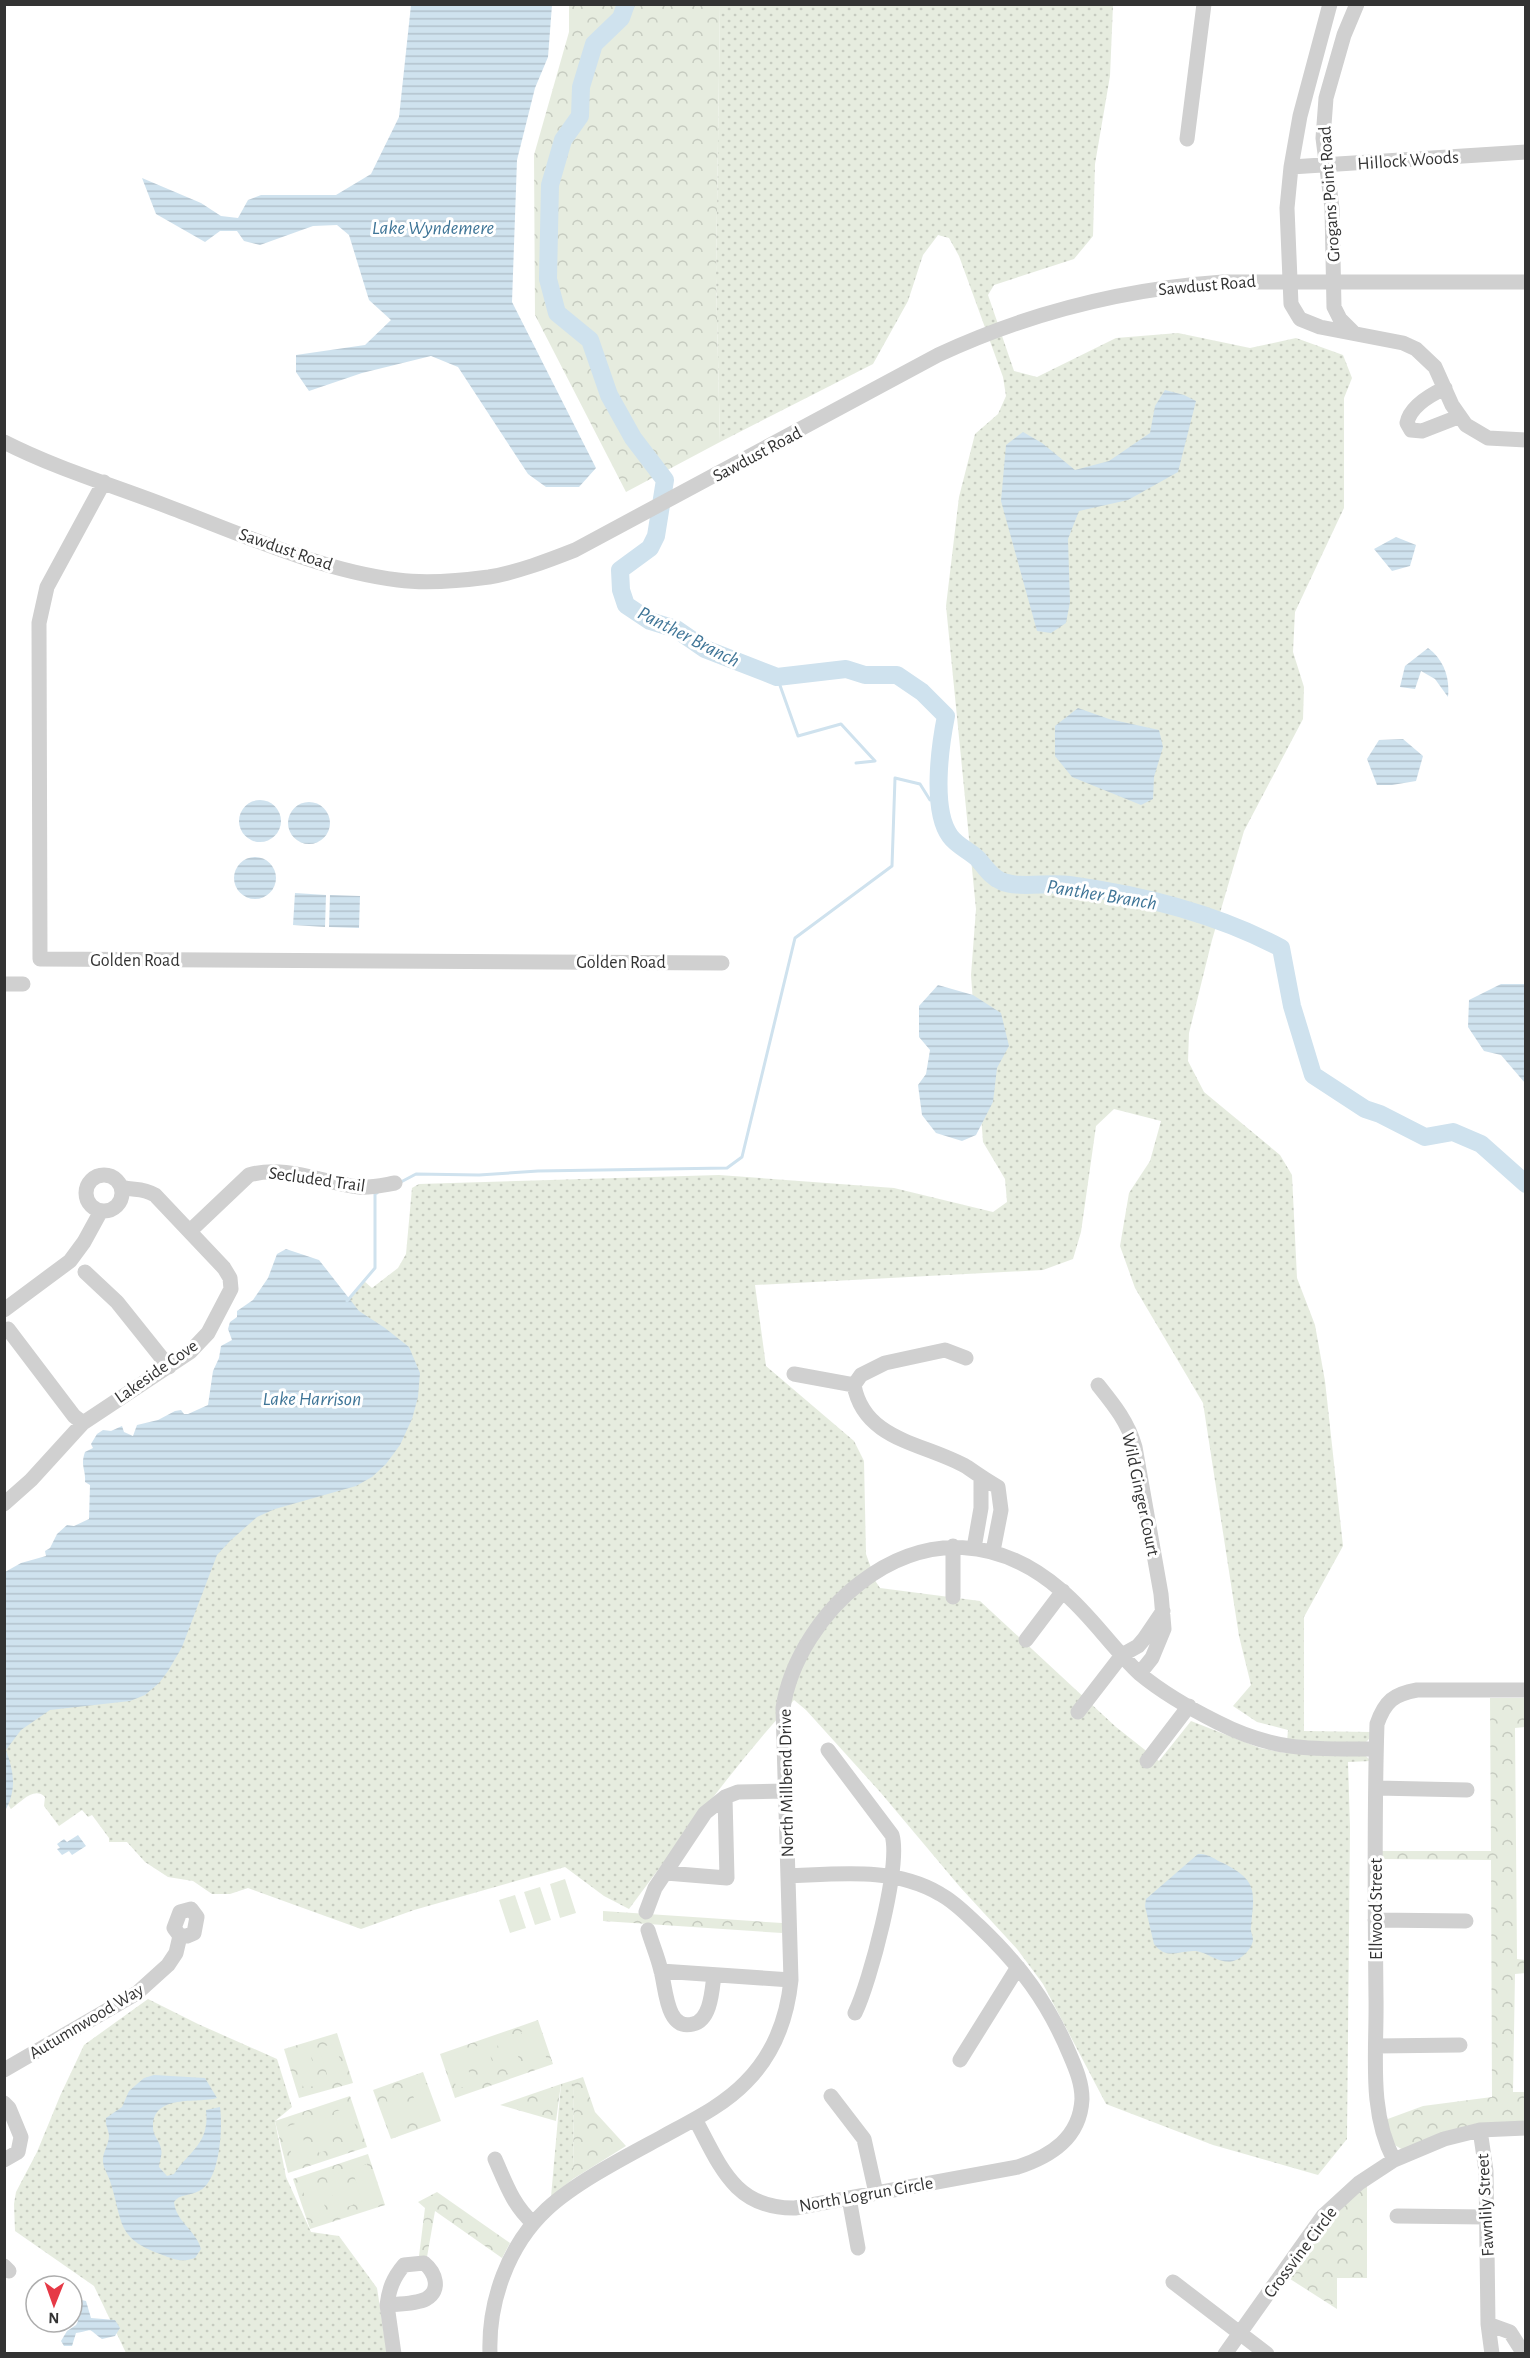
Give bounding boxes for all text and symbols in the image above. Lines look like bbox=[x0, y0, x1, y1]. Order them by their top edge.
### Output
street label: Grogans Point Road bbox=[1316, 125, 1344, 263]
street label: Hillock Woods bbox=[1357, 148, 1459, 174]
water label: Lake Wyndemere bbox=[372, 218, 495, 238]
street label: Sawdust Road bbox=[1158, 273, 1257, 299]
street label: Sawdust Road bbox=[710, 424, 805, 486]
street label: Sawdust Road bbox=[237, 526, 335, 574]
water label: Panther Branch bbox=[635, 603, 743, 671]
water label: Panther Branch bbox=[1045, 876, 1158, 914]
street label: Golden Road bbox=[90, 952, 180, 970]
street label: Golden Road bbox=[576, 954, 666, 972]
street label: Secluded Trail bbox=[267, 1164, 366, 1196]
street label: Lakeside Cove bbox=[112, 1337, 201, 1407]
water label: Lake Harrison bbox=[263, 1389, 361, 1409]
street label: Wild Ginger Court bbox=[1118, 1431, 1162, 1558]
street label: North Millbend Drive bbox=[777, 1709, 797, 1857]
street label: Ellwood Street bbox=[1368, 1858, 1386, 1960]
street label: Autumnwood Way bbox=[26, 1981, 147, 2063]
street label: Fawnlily Street bbox=[1474, 2153, 1498, 2257]
street label: North Logrun Circle bbox=[798, 2174, 934, 2216]
street label: Crossvine Circle bbox=[1261, 2204, 1341, 2301]
north arrow bbox=[24, 2274, 84, 2334]
text: N bbox=[48, 2310, 59, 2326]

